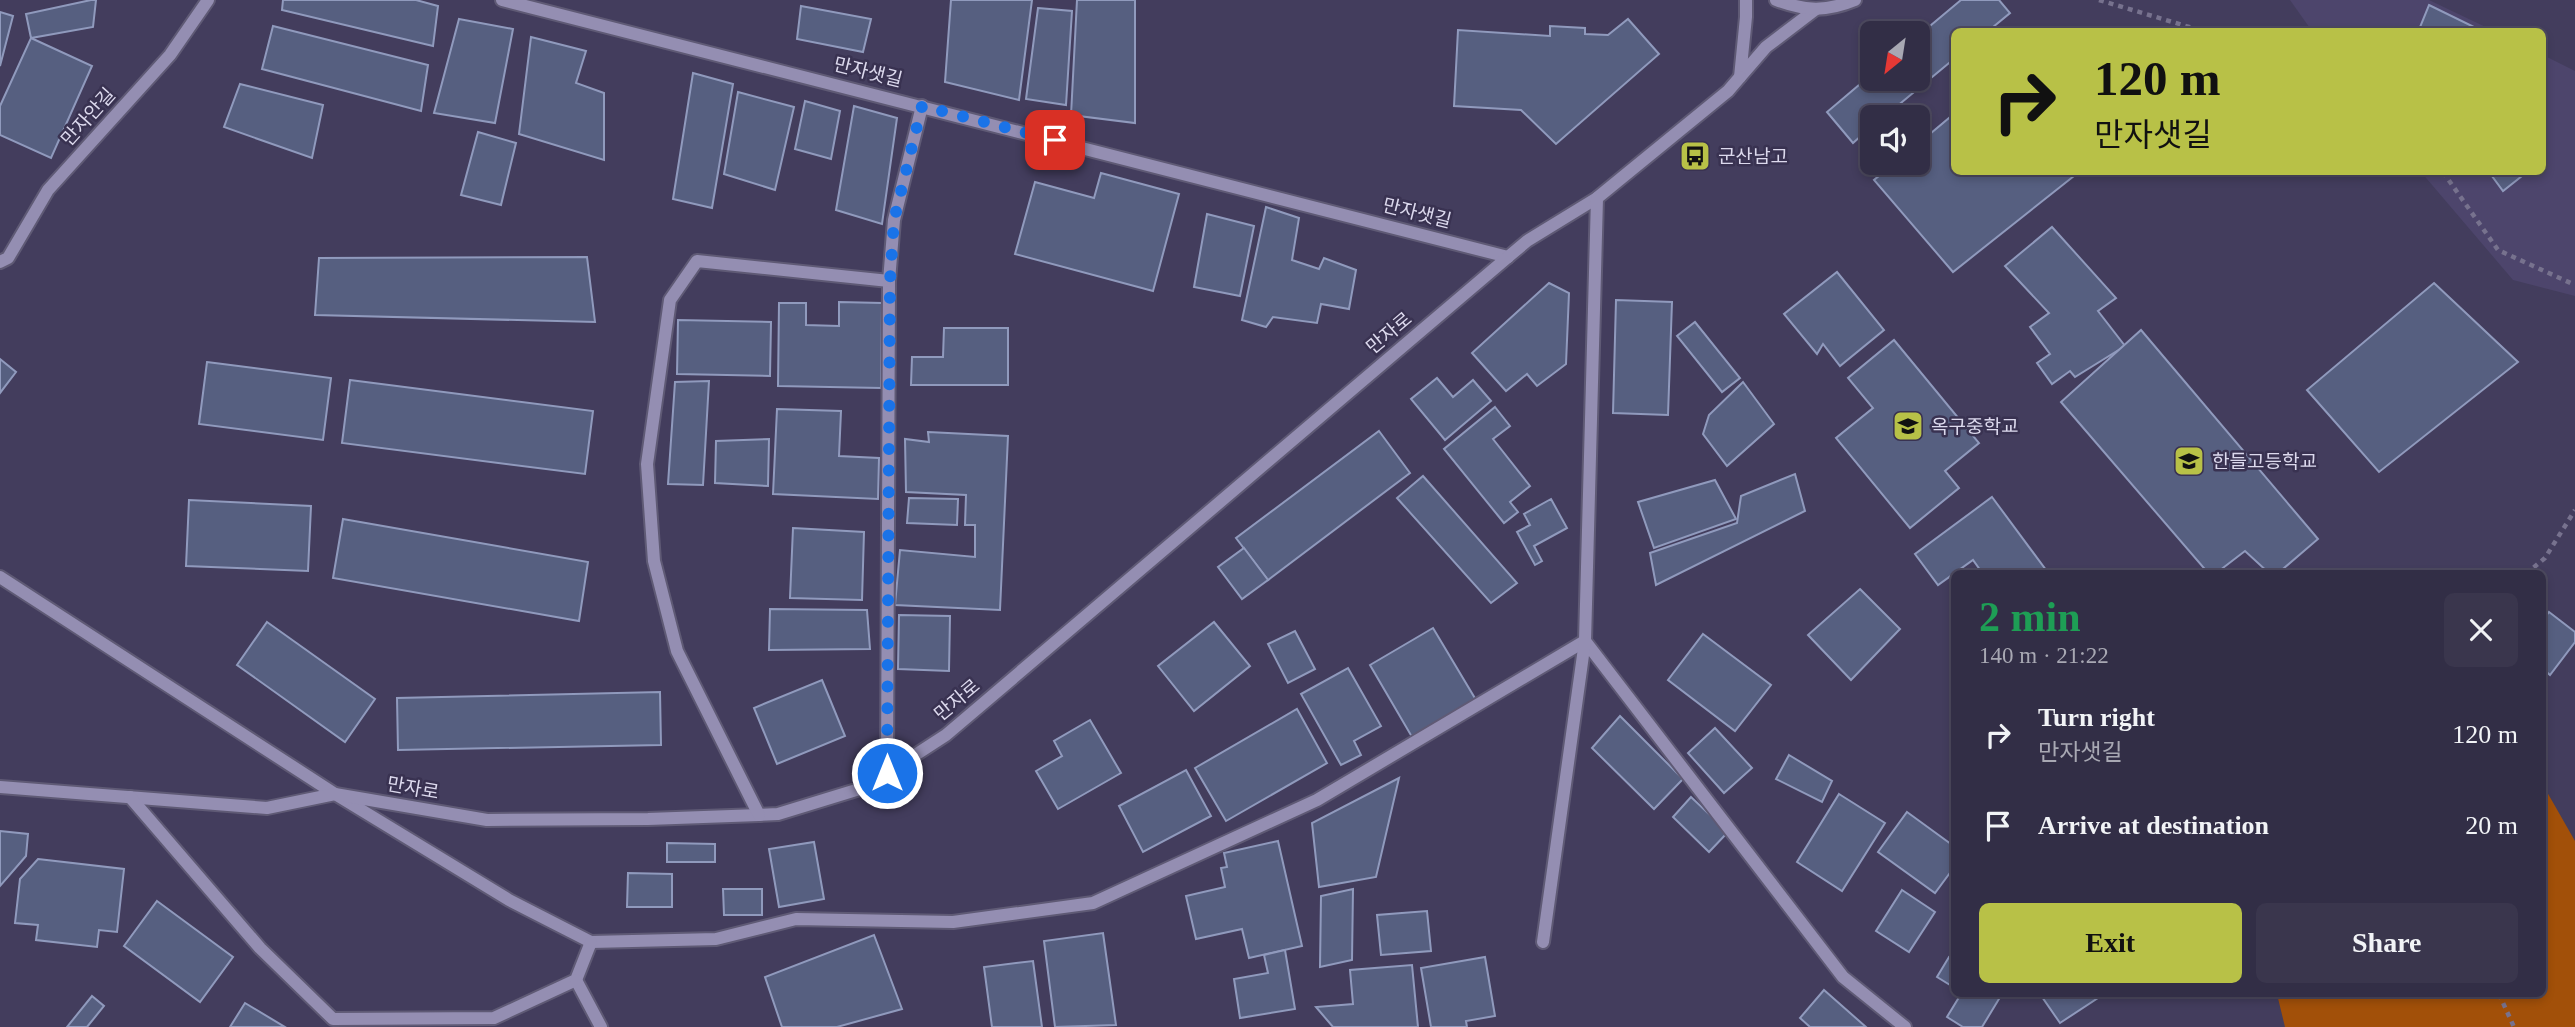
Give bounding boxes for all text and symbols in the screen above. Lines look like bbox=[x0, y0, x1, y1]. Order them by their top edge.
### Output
north arrow bbox=[1860, 21, 1930, 91]
map controls bbox=[1860, 21, 1930, 175]
text: 120 m bbox=[2094, 51, 2221, 106]
street label: 만자샛길 bbox=[832, 53, 904, 91]
icon: right bbox=[1979, 56, 2070, 147]
street label: 만자안길 bbox=[57, 84, 119, 150]
button: sound bbox=[1860, 105, 1930, 175]
pin bbox=[1025, 110, 1085, 170]
text: 만자샛길 bbox=[2094, 117, 2212, 153]
icon: arrive bbox=[1036, 121, 1074, 159]
bus stop icon: 군산남고 bbox=[1678, 139, 1712, 173]
place label: 군산남고 bbox=[1718, 146, 1788, 167]
street label: 만자샛길 bbox=[1381, 194, 1453, 232]
street label: 만자로 bbox=[1362, 308, 1416, 358]
school or university icon: 옥구중학교 bbox=[1891, 409, 1925, 443]
place label: 옥구중학교 bbox=[1931, 416, 2018, 437]
school or university icon: 한들고등학교 bbox=[2172, 444, 2206, 478]
place label: 한들고등학교 bbox=[2212, 451, 2317, 472]
button: close bbox=[2444, 593, 2518, 667]
text: 2 min bbox=[1979, 594, 2081, 640]
text: 140 m · 21:22 bbox=[1979, 643, 2109, 668]
street label: 만자로 bbox=[930, 675, 984, 725]
text: Turn right bbox=[2038, 703, 2155, 732]
icon: right bbox=[1979, 716, 2017, 754]
text: 120 m bbox=[2452, 720, 2518, 749]
position arrow bbox=[850, 736, 924, 810]
text: 만자샛길 bbox=[2038, 740, 2123, 765]
street label: 만자로 bbox=[385, 773, 441, 803]
icon: arrive bbox=[1979, 807, 2017, 845]
text: Arrive at destination bbox=[2038, 811, 2269, 840]
text: 20 m bbox=[2465, 811, 2518, 840]
button: Exit bbox=[1979, 903, 2242, 983]
button: Share bbox=[2256, 903, 2518, 983]

